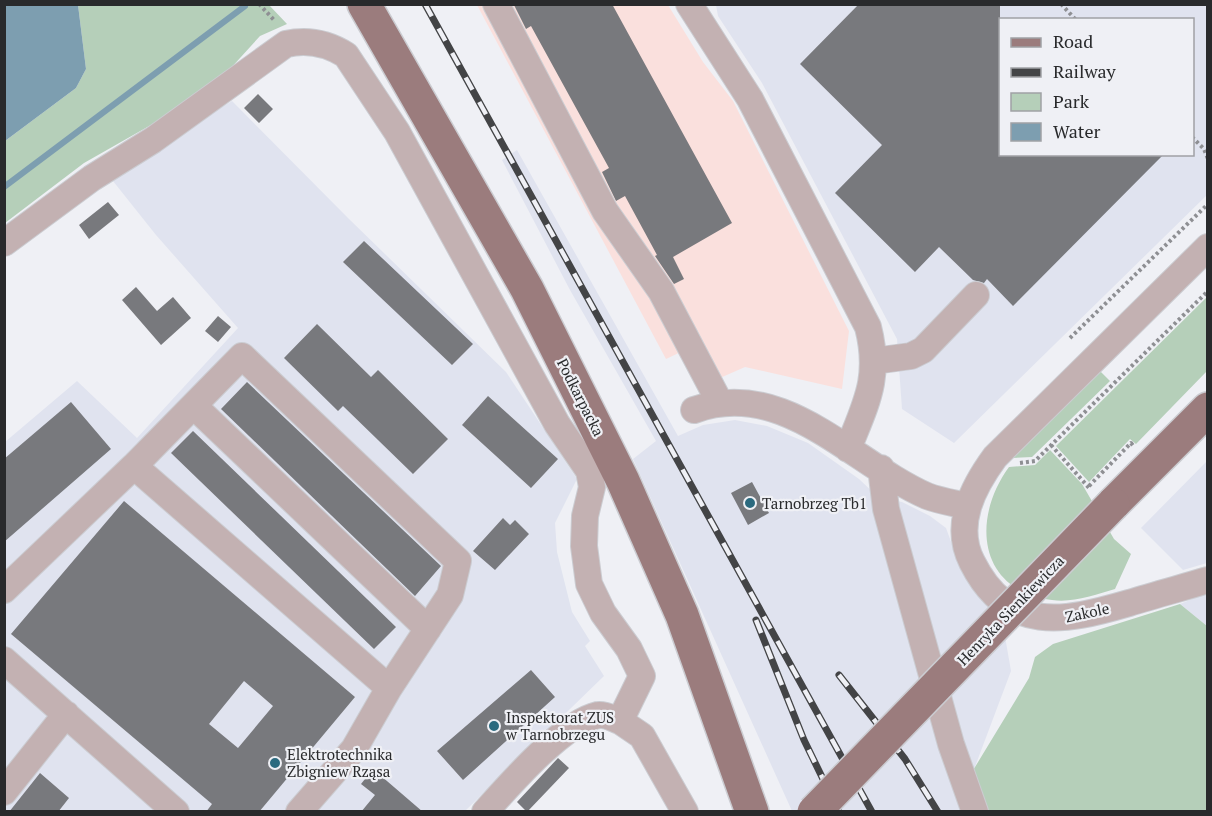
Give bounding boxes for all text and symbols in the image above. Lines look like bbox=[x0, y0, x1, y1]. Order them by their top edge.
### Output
legend bbox=[999, 18, 1194, 156]
text: Road bbox=[1053, 29, 1093, 53]
text: Railway bbox=[1053, 59, 1117, 83]
text: Park bbox=[1053, 89, 1090, 113]
text: Water bbox=[1053, 119, 1100, 143]
street label: Podkarpacka bbox=[553, 355, 609, 440]
place label: Tarnobrzeg Tb1 bbox=[762, 493, 867, 513]
marker: Tarnobrzeg Tb1 bbox=[743, 496, 757, 510]
street label: Henryka Sienkiewicza bbox=[952, 550, 1068, 669]
street label: Zakole bbox=[1063, 598, 1111, 626]
place label: Inspektorat ZUS w Tarnobrzegu bbox=[505, 707, 614, 744]
marker: Inspektorat ZUS w Tarnobrzegu bbox=[487, 719, 501, 733]
place label: Elektrotechnika Zbigniew Rząsa bbox=[287, 744, 393, 781]
marker: Elektrotechnika Zbigniew Rząsa bbox=[268, 756, 282, 770]

